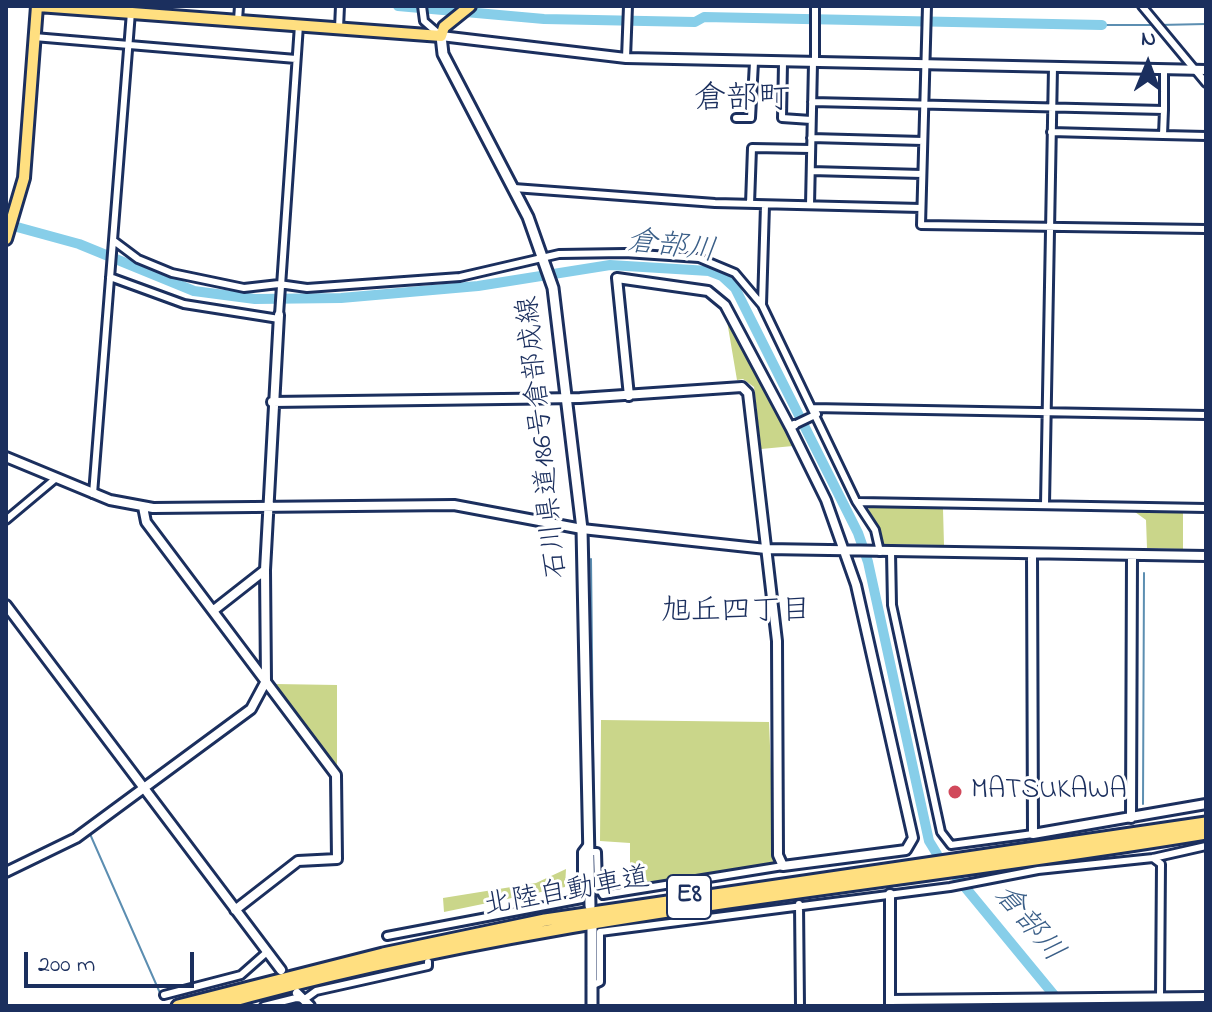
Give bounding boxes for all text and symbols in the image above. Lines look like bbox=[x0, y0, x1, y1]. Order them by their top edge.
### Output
north arrow bbox=[1108, 24, 1188, 104]
text: N bbox=[1141, 24, 1156, 56]
district label: 倉部町 bbox=[694, 83, 790, 121]
water label: 倉部川 bbox=[624, 226, 718, 272]
street label: 石川県道186号倉部成線 bbox=[513, 294, 577, 580]
district label: 旭丘四丁目 bbox=[661, 596, 811, 632]
place label: MATSUKAWA bbox=[971, 775, 1127, 809]
marker: MATSUKAWA bbox=[946, 783, 964, 801]
street label: 北陸自動車道 bbox=[481, 863, 653, 925]
road number: E8 bbox=[667, 875, 711, 919]
water label: 倉部川 bbox=[984, 879, 1070, 971]
scale bar bbox=[28, 936, 198, 986]
text: 200 m bbox=[38, 948, 95, 983]

